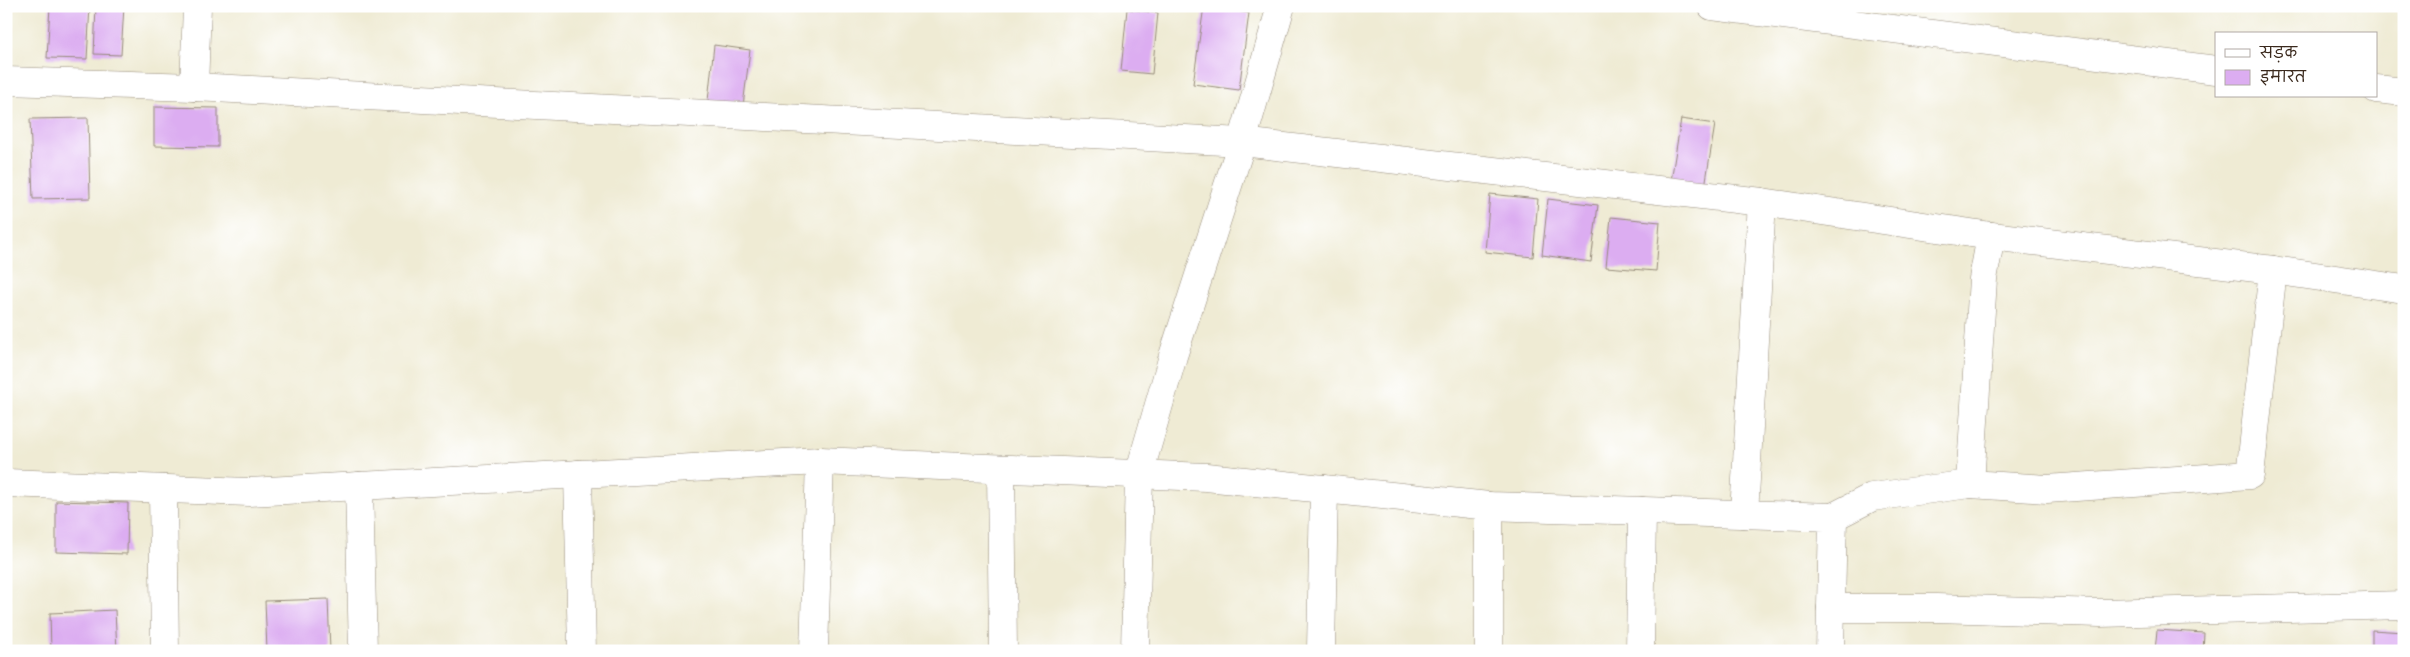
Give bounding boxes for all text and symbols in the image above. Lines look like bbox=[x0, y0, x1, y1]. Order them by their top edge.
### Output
legend bbox=[2215, 32, 2378, 98]
text: सड़क bbox=[2259, 42, 2298, 63]
text: इमारत bbox=[2260, 66, 2307, 87]

